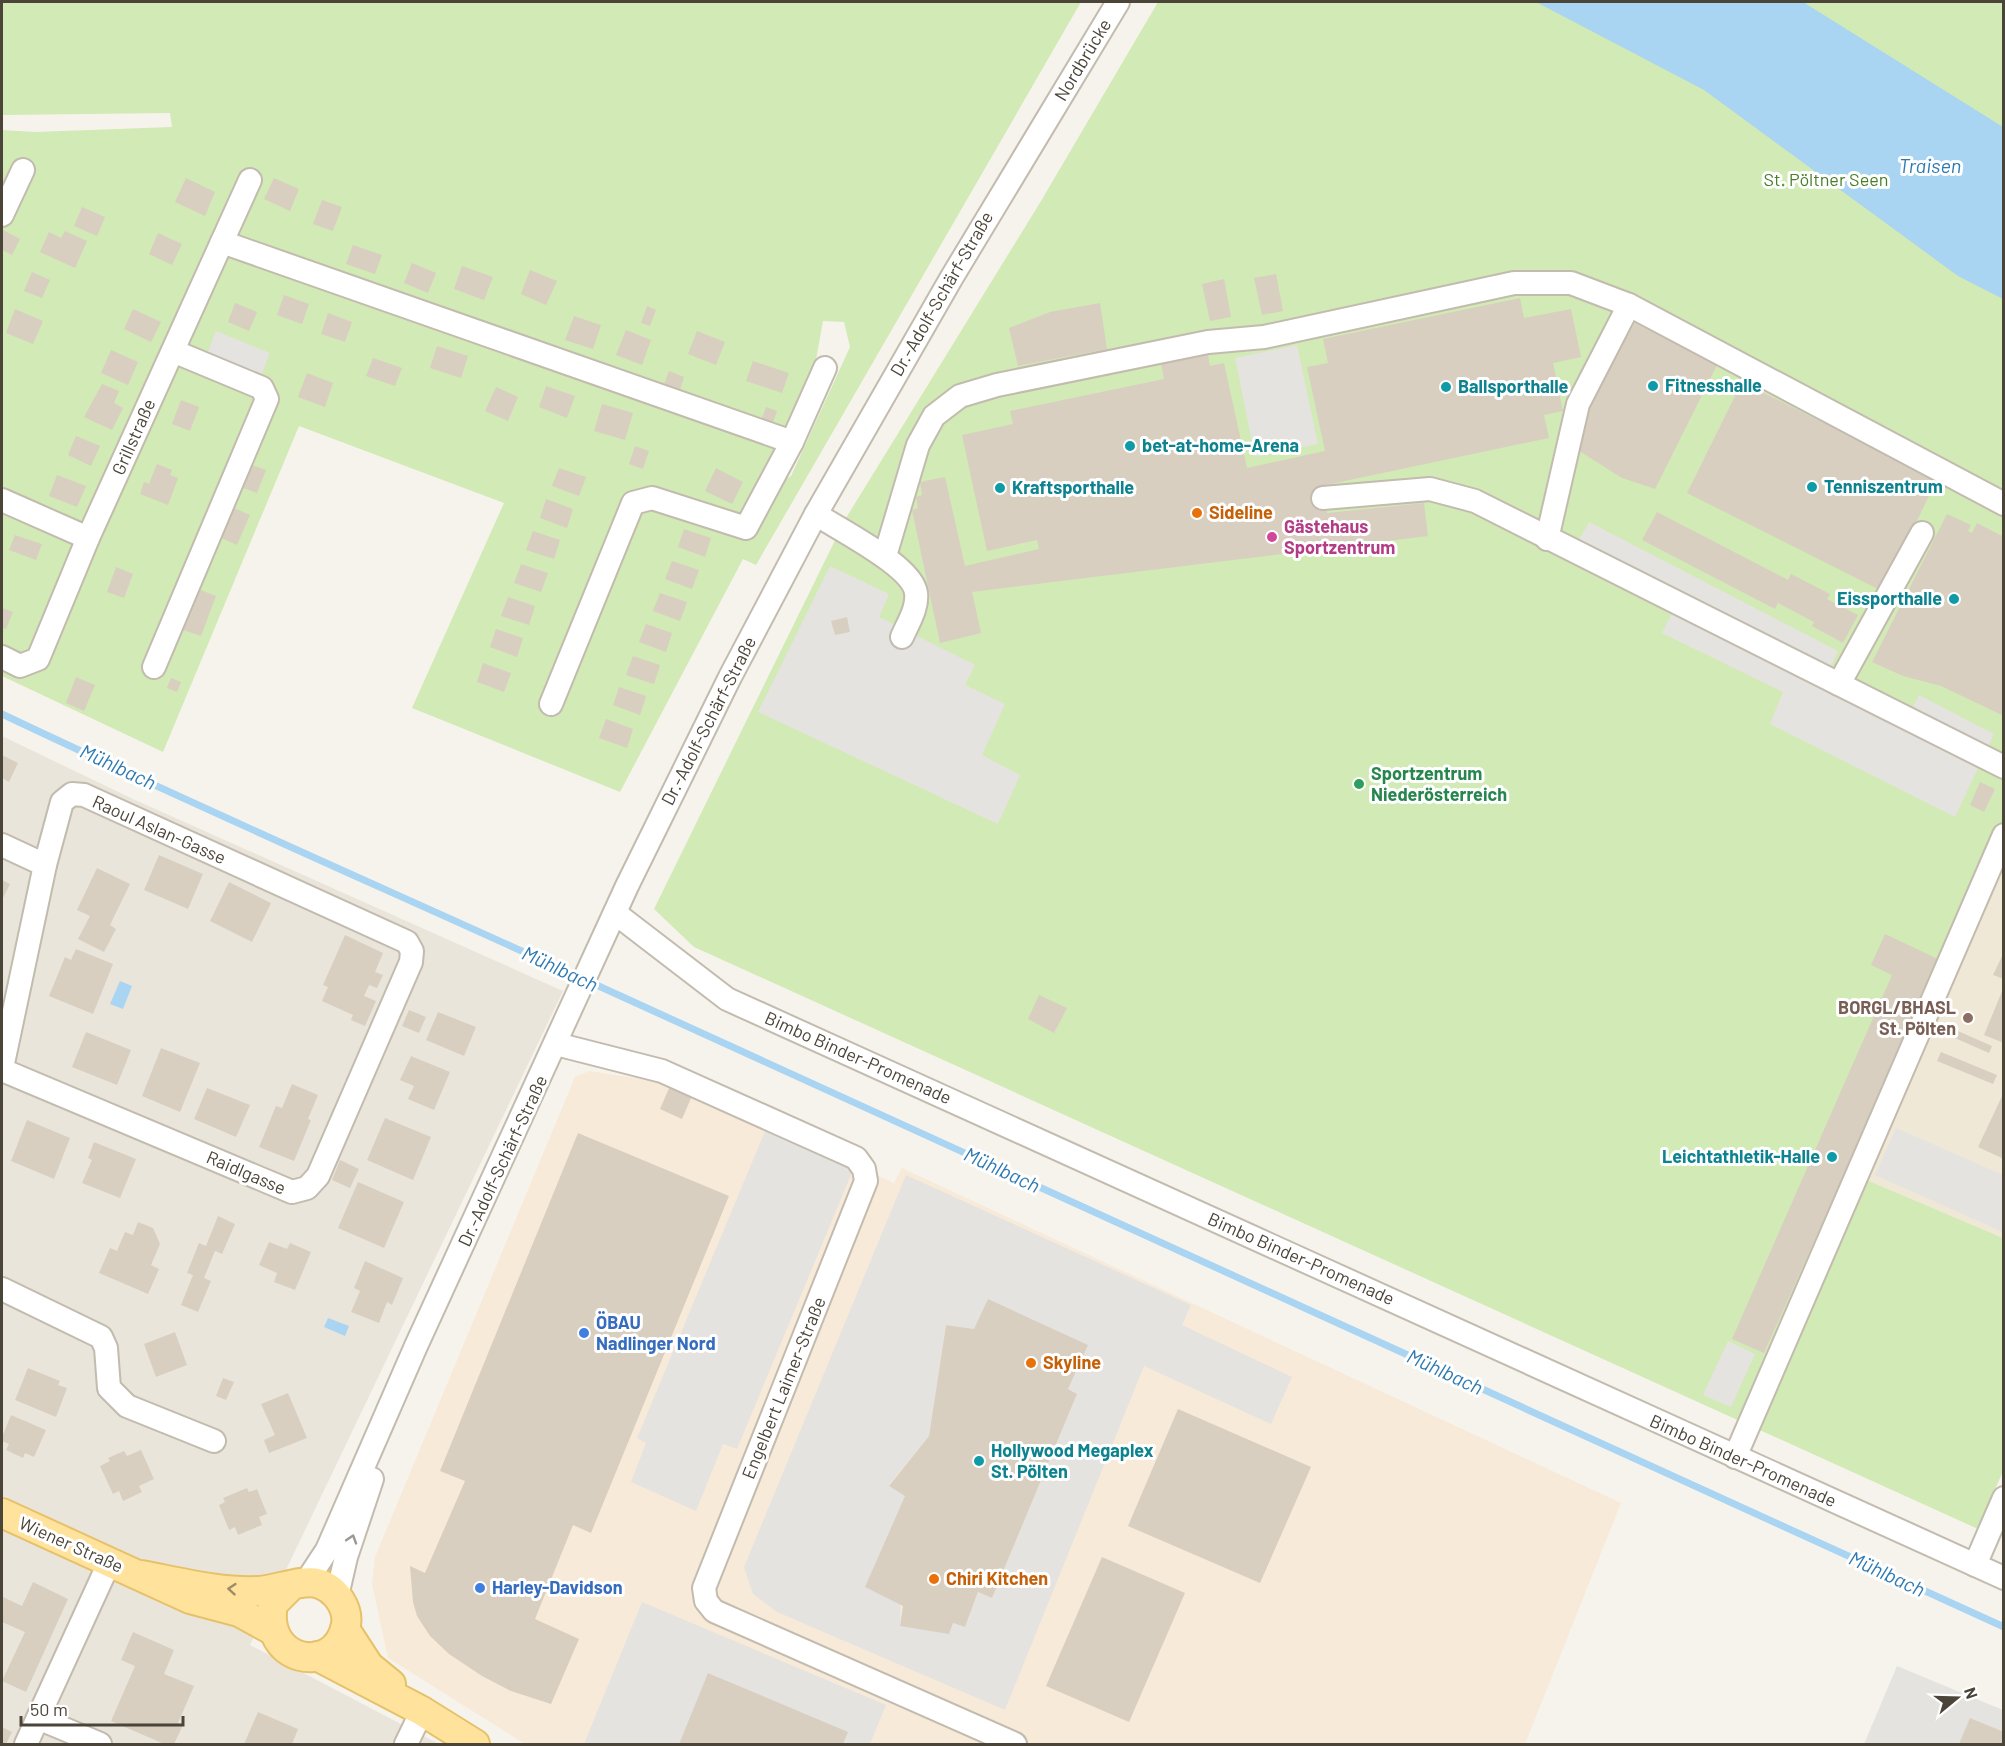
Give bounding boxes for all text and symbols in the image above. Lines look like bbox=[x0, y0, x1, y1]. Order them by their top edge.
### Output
street label: Nordbrücke bbox=[1049, 14, 1115, 105]
water label: Traisen bbox=[1899, 153, 1961, 177]
park label: St. Pöltner Seen bbox=[1763, 168, 1889, 190]
street label: Dr.-Adolf-Schärf-Straße bbox=[885, 207, 997, 380]
place label: Fitnesshalle bbox=[1665, 374, 1762, 396]
place label: Ballsporthalle bbox=[1458, 375, 1569, 397]
marker: Fitnesshalle bbox=[1646, 379, 1660, 393]
marker: Ballsporthalle bbox=[1439, 380, 1453, 394]
street label: Grillstraße bbox=[107, 395, 160, 478]
place label: bet-at-home-Arena bbox=[1142, 434, 1299, 456]
marker: bet-at-home-Arena bbox=[1123, 439, 1137, 453]
place label: Tenniszentrum bbox=[1824, 475, 1943, 497]
place label: Kraftsporthalle bbox=[1012, 476, 1134, 498]
marker: Tenniszentrum bbox=[1805, 480, 1819, 494]
marker: Kraftsporthalle bbox=[993, 481, 1007, 495]
place label: Sideline bbox=[1209, 501, 1273, 523]
marker: Sideline bbox=[1190, 506, 1204, 520]
place label: Gästehaus Sportzentrum bbox=[1284, 515, 1395, 558]
marker: Gästehaus Sportzentrum bbox=[1265, 530, 1279, 544]
place label: Eissporthalle bbox=[1837, 587, 1942, 609]
marker: Eissporthalle bbox=[1947, 592, 1961, 606]
street label: Dr.-Adolf-Schärf-Straße bbox=[656, 632, 760, 809]
water label: Mühlbach bbox=[77, 738, 160, 794]
place label: Sportzentrum Niederösterreich bbox=[1371, 762, 1507, 805]
marker: Sportzentrum Niederösterreich bbox=[1352, 777, 1366, 791]
street label: Raoul Aslan-Gasse bbox=[89, 790, 230, 868]
water label: Mühlbach bbox=[519, 940, 602, 996]
place label: BORGL/BHASL St. Pölten bbox=[1838, 996, 1956, 1039]
street label: Bimbo Binder-Promenade bbox=[762, 1006, 955, 1108]
marker: BORGL/BHASL St. Pölten bbox=[1961, 1011, 1975, 1025]
street label: Dr.-Adolf-Schärf-Straße bbox=[453, 1071, 551, 1250]
water label: Mühlbach bbox=[961, 1141, 1044, 1197]
street label: Raidlgasse bbox=[203, 1145, 289, 1199]
place label: Leichtathletik-Halle bbox=[1662, 1145, 1820, 1167]
marker: Leichtathletik-Halle bbox=[1825, 1150, 1839, 1164]
street label: Bimbo Binder-Promenade bbox=[1205, 1207, 1398, 1309]
street label: Engelbert Laimer-Straße bbox=[736, 1293, 830, 1482]
place label: ÖBAU Nadlinger Nord bbox=[596, 1311, 716, 1354]
marker: ÖBAU Nadlinger Nord bbox=[577, 1326, 591, 1340]
water label: Mühlbach bbox=[1404, 1343, 1487, 1399]
place label: Skyline bbox=[1043, 1351, 1101, 1373]
marker: Skyline bbox=[1024, 1356, 1038, 1370]
street label: Bimbo Binder-Promenade bbox=[1647, 1409, 1840, 1511]
place label: Hollywood Megaplex St. Pölten bbox=[991, 1439, 1154, 1482]
marker: Hollywood Megaplex St. Pölten bbox=[972, 1454, 986, 1468]
street label: Wiener Straße bbox=[16, 1511, 127, 1577]
one-way arrow bbox=[345, 1534, 357, 1545]
water label: Mühlbach bbox=[1846, 1545, 1929, 1601]
place label: Chiri Kitchen bbox=[946, 1567, 1048, 1589]
marker: Chiri Kitchen bbox=[927, 1572, 941, 1586]
place label: Harley-Davidson bbox=[492, 1576, 623, 1598]
marker: Harley-Davidson bbox=[473, 1581, 487, 1595]
one-way arrow bbox=[227, 1583, 236, 1596]
north arrow bbox=[1927, 1668, 1987, 1728]
text: N bbox=[1961, 1685, 1982, 1701]
scale bar bbox=[21, 1689, 183, 1727]
text: 50 m bbox=[30, 1698, 68, 1720]

